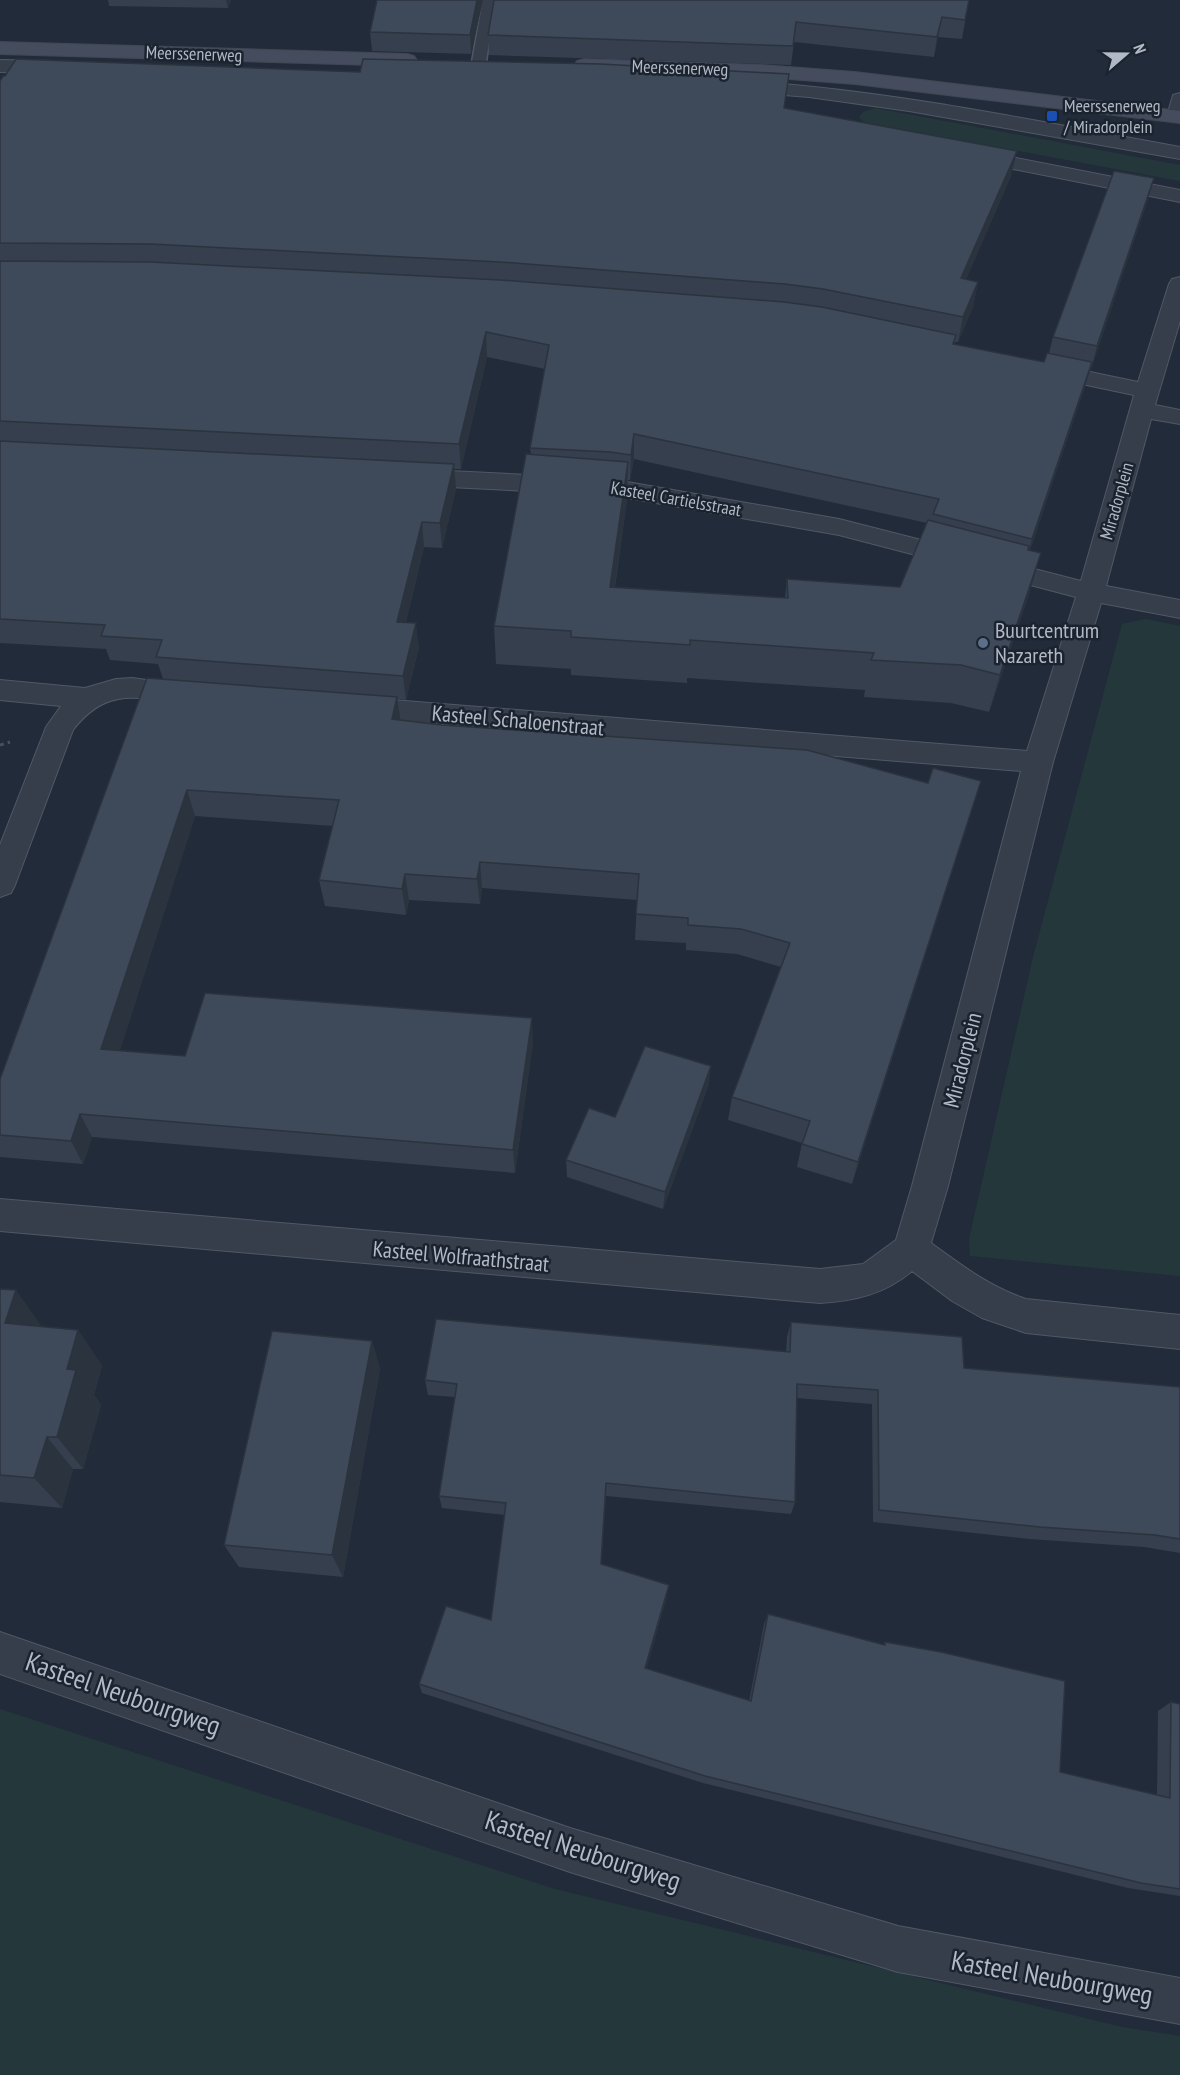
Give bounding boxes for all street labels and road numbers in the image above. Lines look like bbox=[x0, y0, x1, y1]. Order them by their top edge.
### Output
street label: Meerssenerweg bbox=[145, 40, 243, 67]
street label: Meerssenerweg bbox=[631, 54, 729, 81]
street label: Miradorplein bbox=[1095, 460, 1139, 542]
street label: Kasteel Cartielsstraat bbox=[609, 476, 743, 521]
street label: Kasteel Schaloenstraat bbox=[431, 699, 605, 741]
street label: Miradorplein bbox=[937, 1010, 987, 1110]
street label: Kasteel Wolfraathstraat bbox=[372, 1234, 550, 1278]
street label: Kasteel Neubourgweg bbox=[21, 1644, 225, 1742]
street label: Kasteel Neubourgweg bbox=[481, 1802, 685, 1898]
street label: Kasteel Neubourgweg bbox=[949, 1943, 1155, 2011]

